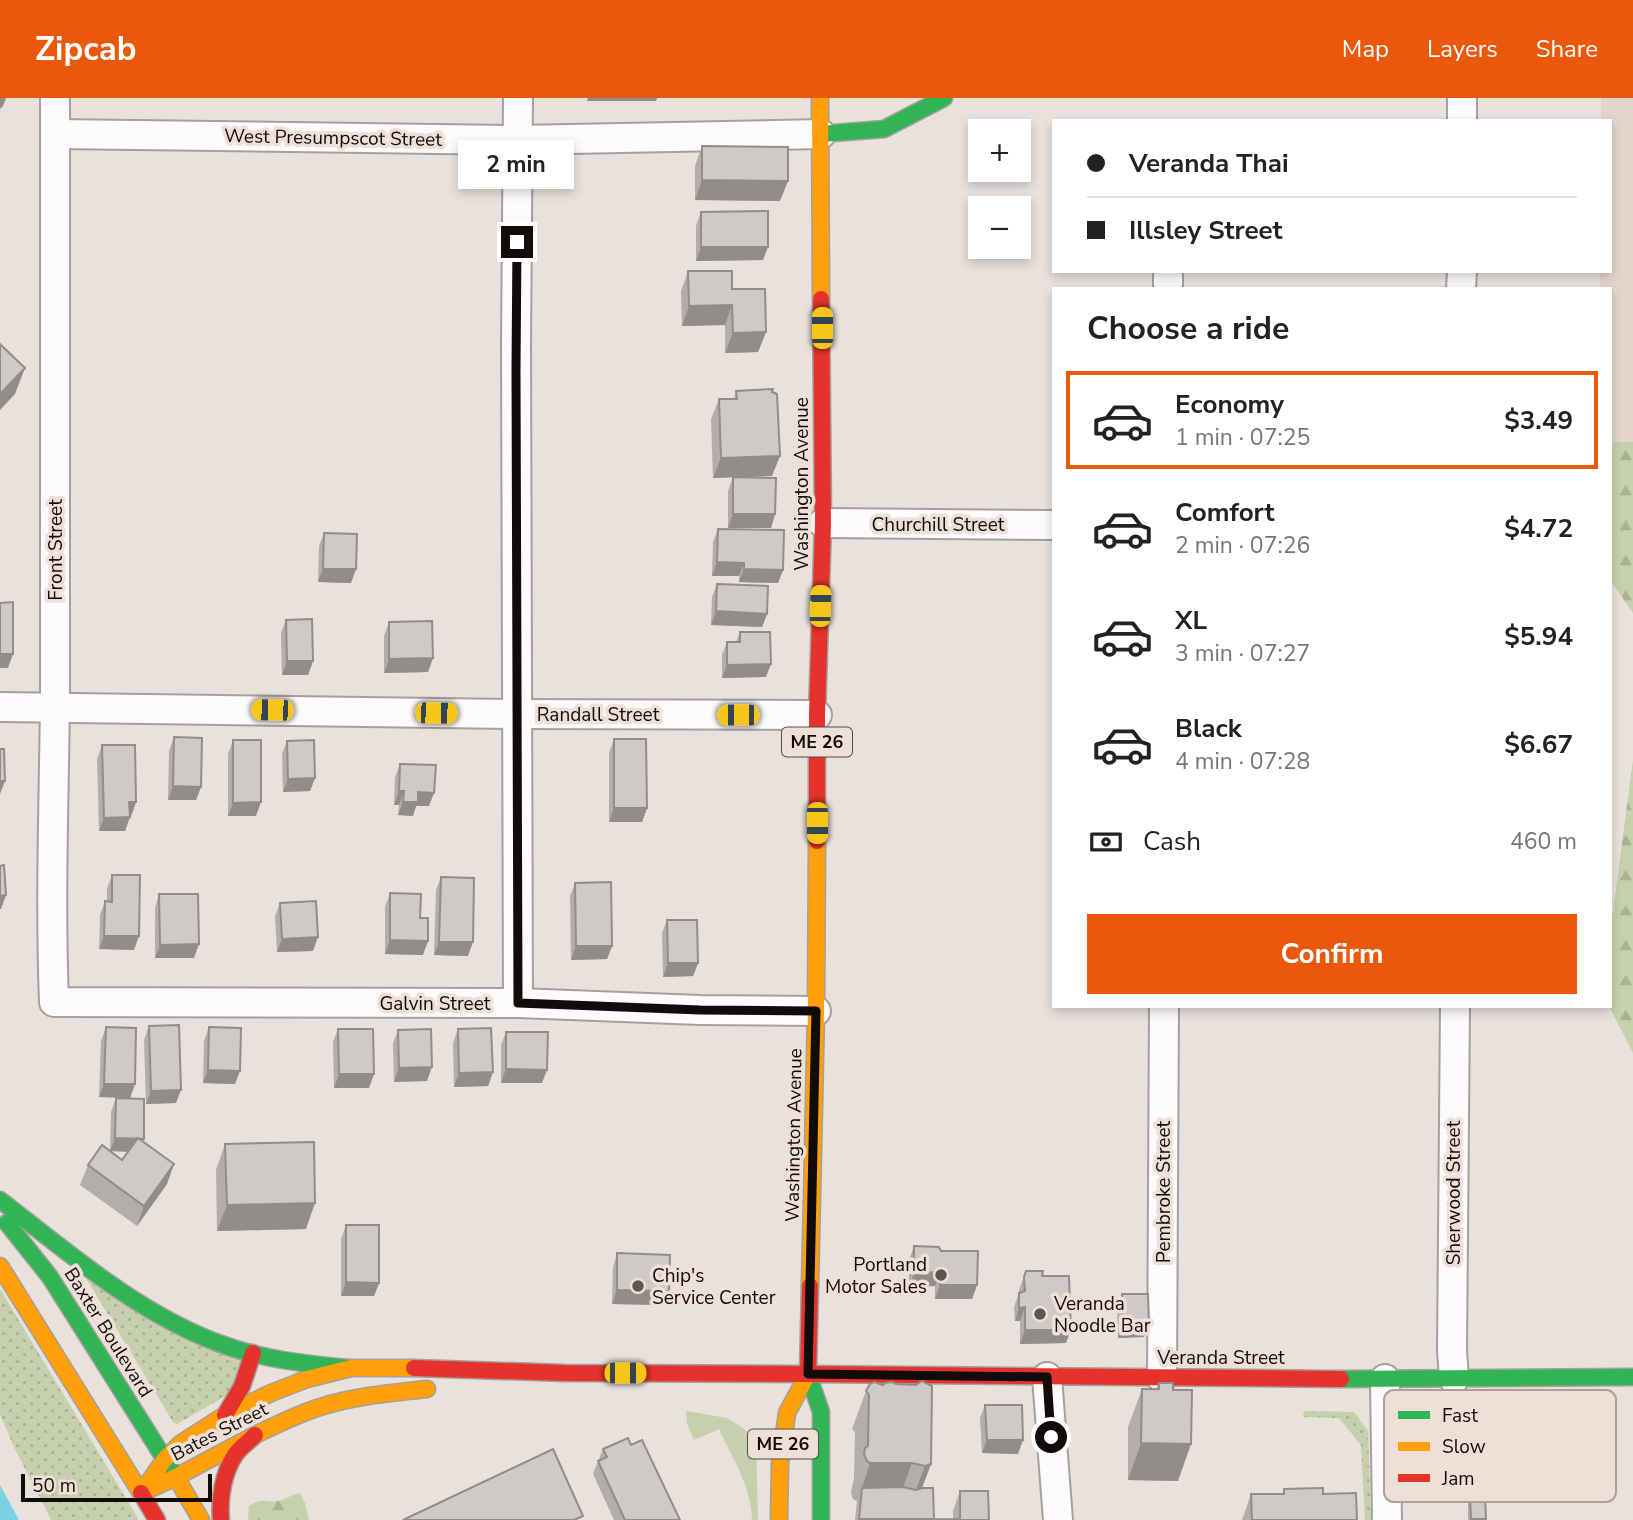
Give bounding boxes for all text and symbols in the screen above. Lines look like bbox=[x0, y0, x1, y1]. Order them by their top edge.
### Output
text: Zipcab bbox=[35, 27, 137, 72]
text: Map bbox=[1342, 33, 1389, 65]
text: Layers bbox=[1427, 33, 1498, 65]
text: Share bbox=[1536, 33, 1598, 65]
map controls bbox=[968, 119, 1031, 259]
button: + bbox=[968, 119, 1031, 182]
street label: West Presumpscot Street bbox=[224, 123, 442, 153]
callout: 2 min bbox=[459, 141, 575, 190]
text: Veranda Thai bbox=[1129, 146, 1289, 181]
text: 2 min bbox=[486, 149, 546, 180]
button: − bbox=[968, 196, 1031, 259]
text: Illsley Street bbox=[1129, 213, 1283, 248]
route end bbox=[501, 226, 533, 258]
car bbox=[812, 307, 833, 349]
text: Choose a ride bbox=[1087, 307, 1289, 350]
text: Economy bbox=[1175, 387, 1284, 422]
icon: car bbox=[1091, 389, 1154, 452]
street label: Washington Avenue bbox=[789, 397, 815, 571]
text: $3.49 bbox=[1504, 403, 1573, 438]
text: 1 min · 07:25 bbox=[1175, 422, 1310, 453]
text: Comfort bbox=[1175, 495, 1275, 530]
icon: car bbox=[1091, 497, 1154, 560]
street label: Front Street bbox=[43, 499, 69, 601]
text: $4.72 bbox=[1504, 511, 1573, 546]
street label: Churchill Street bbox=[872, 512, 1005, 538]
text: 2 min · 07:26 bbox=[1175, 530, 1310, 561]
car bbox=[809, 585, 832, 627]
text: XL bbox=[1175, 603, 1207, 638]
icon: car bbox=[1091, 605, 1154, 668]
text: $5.94 bbox=[1504, 619, 1573, 654]
text: 3 min · 07:27 bbox=[1175, 638, 1310, 669]
car bbox=[251, 699, 294, 721]
car bbox=[415, 702, 458, 724]
street label: Randall Street bbox=[537, 702, 660, 728]
car bbox=[718, 705, 760, 726]
text: Black bbox=[1175, 711, 1242, 746]
icon: car bbox=[1091, 713, 1154, 776]
text: $6.67 bbox=[1504, 727, 1573, 762]
road number: ME 26 bbox=[782, 728, 852, 756]
text: 4 min · 07:28 bbox=[1175, 746, 1310, 777]
car bbox=[807, 802, 828, 844]
icon: cash bbox=[1087, 823, 1125, 861]
text: Cash bbox=[1143, 824, 1201, 859]
text: 460 m bbox=[1510, 826, 1577, 857]
button: Confirm bbox=[1087, 914, 1577, 994]
street label: Galvin Street bbox=[380, 991, 491, 1017]
street label: Washington Avenue bbox=[779, 1048, 809, 1222]
street label: Pembroke Street bbox=[1151, 1120, 1177, 1263]
street label: Sherwood Street bbox=[1441, 1120, 1467, 1265]
place label: Portland Motor Sales bbox=[825, 1252, 927, 1300]
street label: Baxter Boulevard bbox=[58, 1263, 158, 1402]
place label: Chip's Service Center bbox=[652, 1263, 776, 1311]
marker: Portland Motor Sales bbox=[933, 1267, 949, 1283]
marker: Chip's Service Center bbox=[630, 1278, 646, 1294]
place label: Veranda Noodle Bar bbox=[1053, 1291, 1151, 1339]
marker: Veranda Noodle Bar bbox=[1032, 1306, 1048, 1322]
street label: Veranda Street bbox=[1156, 1345, 1285, 1371]
car bbox=[605, 1363, 647, 1384]
legend bbox=[1384, 1390, 1616, 1502]
street label: Bates Street bbox=[167, 1396, 273, 1467]
text: Fast bbox=[1442, 1403, 1478, 1429]
route start bbox=[1035, 1421, 1067, 1453]
road number: ME 26 bbox=[748, 1429, 818, 1458]
text: Slow bbox=[1442, 1434, 1486, 1460]
text: Jam bbox=[1441, 1466, 1475, 1492]
scale bar bbox=[21, 1471, 212, 1503]
text: 50 m bbox=[32, 1473, 76, 1499]

